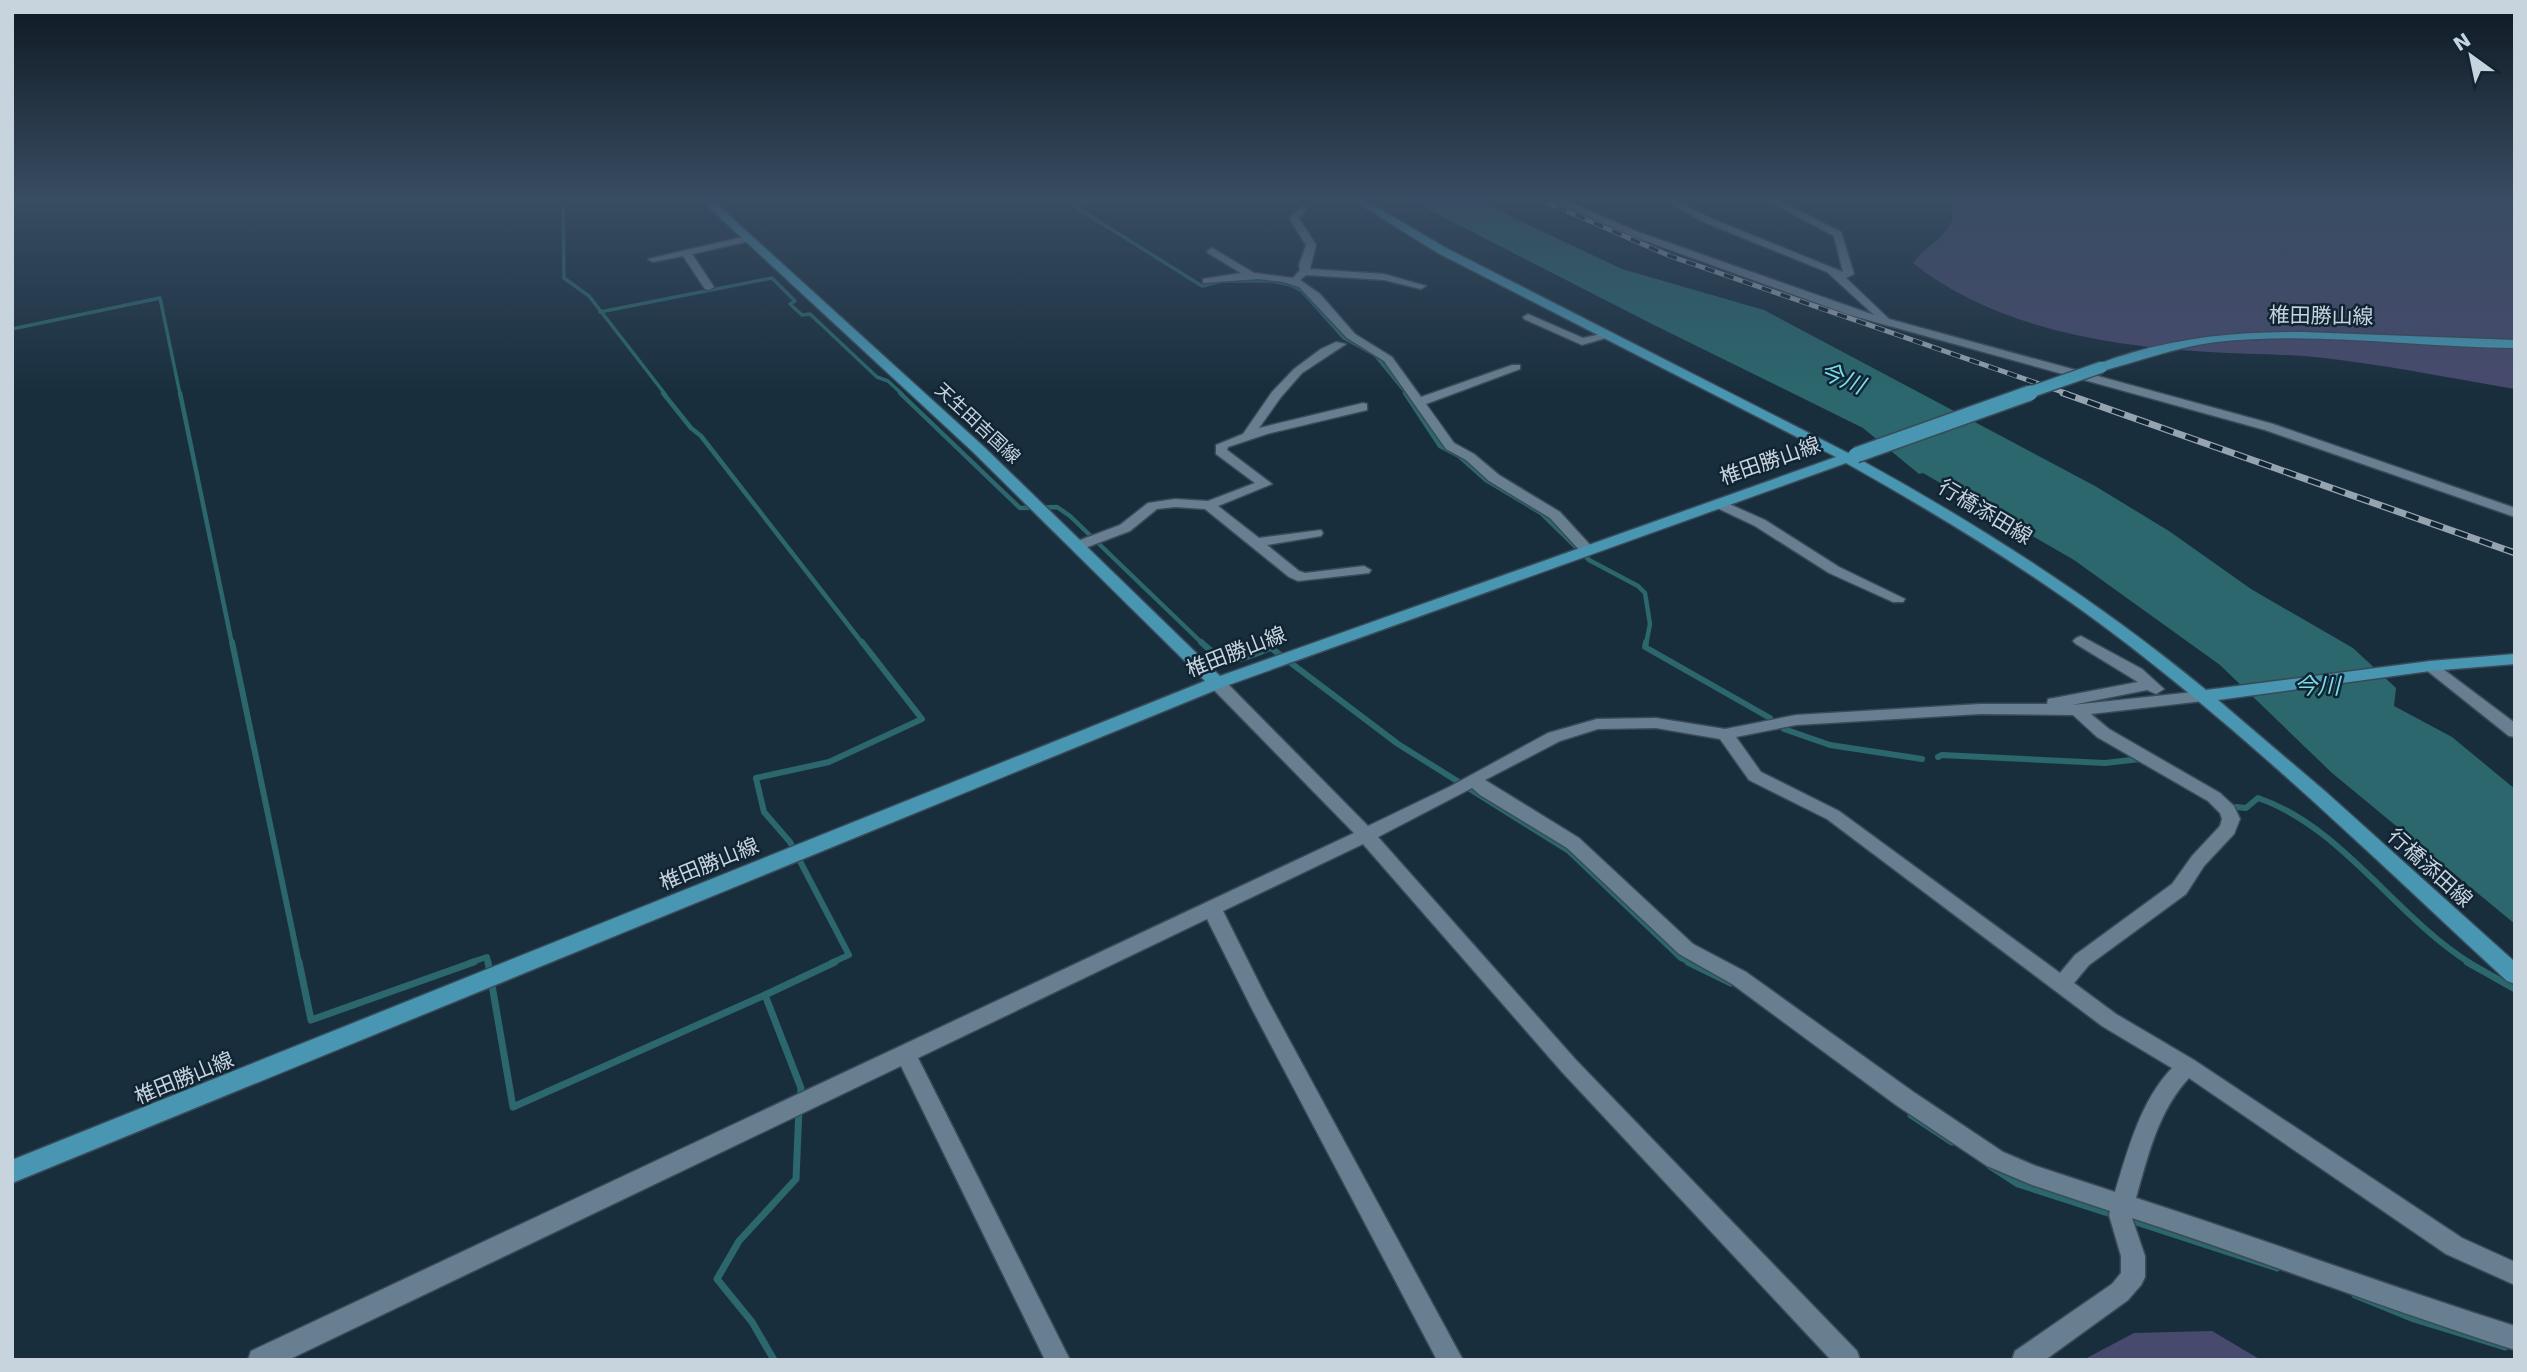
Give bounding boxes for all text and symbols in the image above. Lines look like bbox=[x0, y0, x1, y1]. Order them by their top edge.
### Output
north arrow bbox=[2436, 21, 2506, 91]
text: N bbox=[2449, 28, 2474, 55]
street label: 椎田勝山線 bbox=[2268, 303, 2374, 329]
water label: 今川 bbox=[1816, 357, 1871, 400]
street label: 天生田吉国線 bbox=[931, 378, 1025, 468]
street label: 椎田勝山線 bbox=[1716, 433, 1824, 489]
street label: 行橋添田線 bbox=[1934, 475, 2036, 549]
street label: 椎田勝山線 bbox=[1183, 622, 1289, 682]
water label: 今川 bbox=[2294, 673, 2343, 699]
street label: 行橋添田線 bbox=[2383, 824, 2477, 912]
street label: 椎田勝山線 bbox=[656, 833, 762, 895]
street label: 椎田勝山線 bbox=[131, 1047, 237, 1109]

